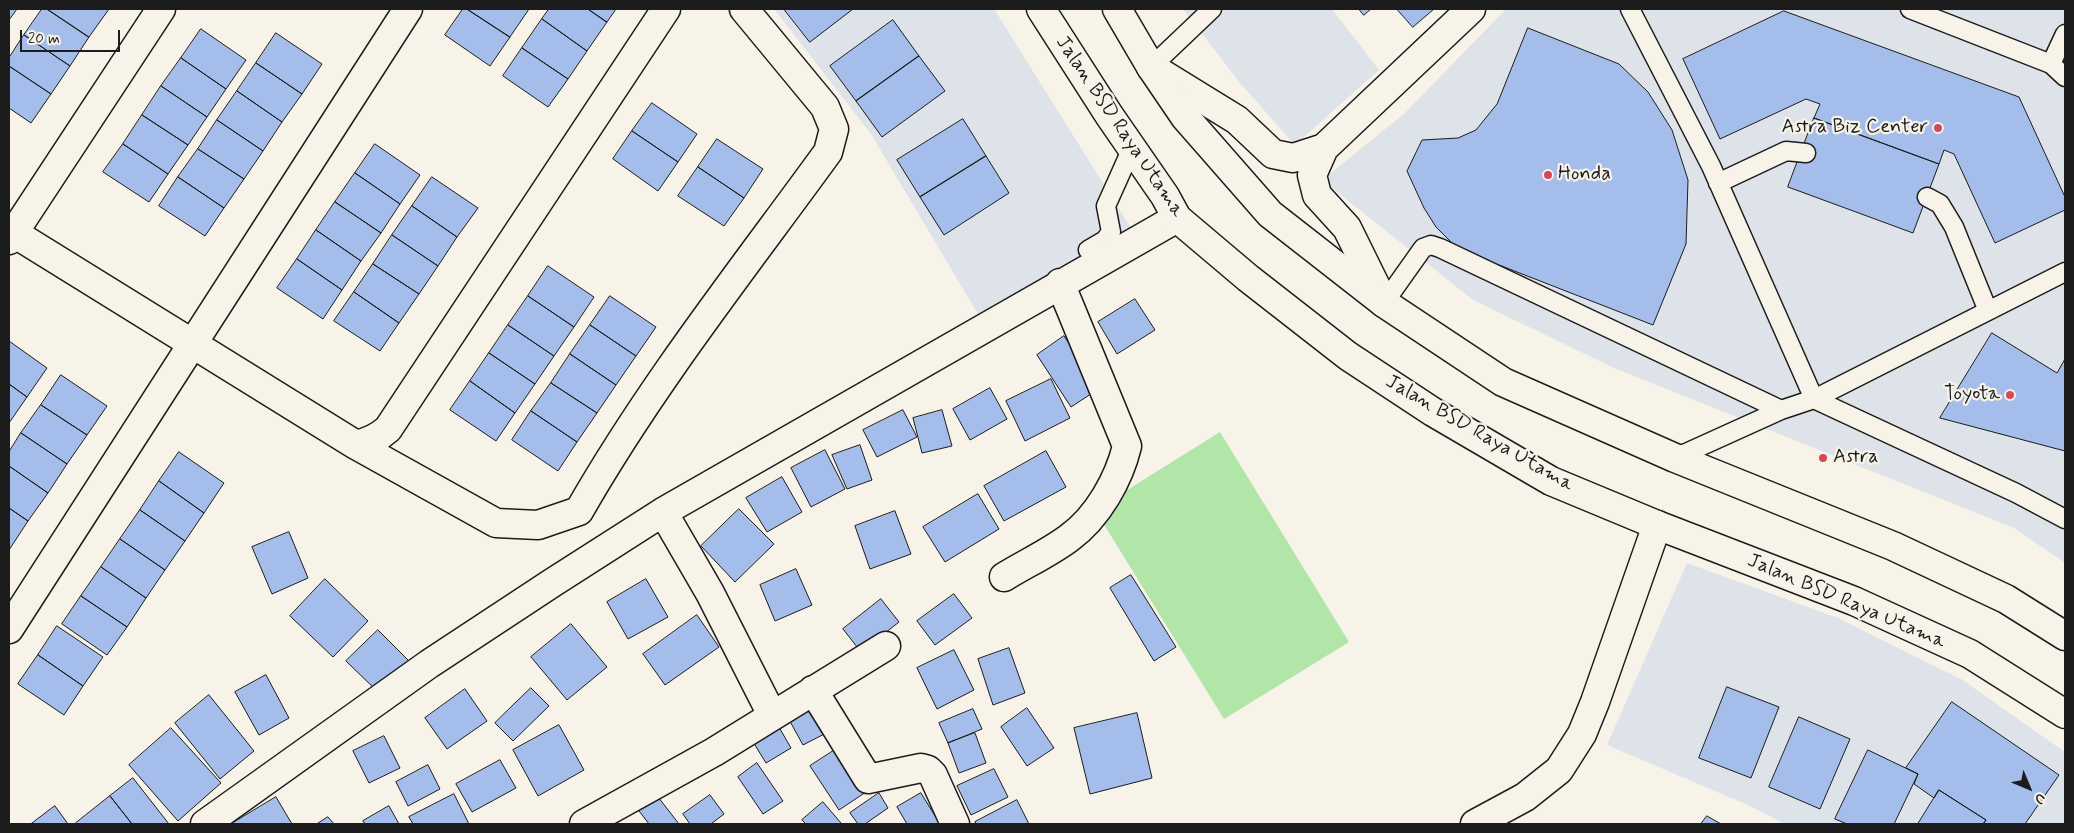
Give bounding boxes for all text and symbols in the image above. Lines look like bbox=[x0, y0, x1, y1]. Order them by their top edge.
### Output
scale bar bbox=[22, 20, 122, 52]
text: 20 m bbox=[28, 29, 60, 49]
street label: Jalan BSD Raya Utama bbox=[1050, 32, 1188, 222]
place label: Astra Biz Center bbox=[1782, 116, 1928, 140]
marker: Astra Biz Center bbox=[1932, 122, 1944, 134]
place label: Honda bbox=[1558, 163, 1611, 187]
marker: Honda bbox=[1542, 169, 1554, 181]
street label: Jalan BSD Raya Utama bbox=[1381, 370, 1577, 498]
place label: Toyota bbox=[1944, 383, 2000, 407]
marker: Toyota bbox=[2004, 389, 2016, 401]
place label: Astra bbox=[1833, 446, 1879, 470]
marker: Astra bbox=[1817, 452, 1829, 464]
street label: Jalan BSD Raya Utama bbox=[1743, 549, 1949, 655]
north arrow bbox=[2004, 763, 2054, 813]
text: U bbox=[2030, 789, 2049, 808]

